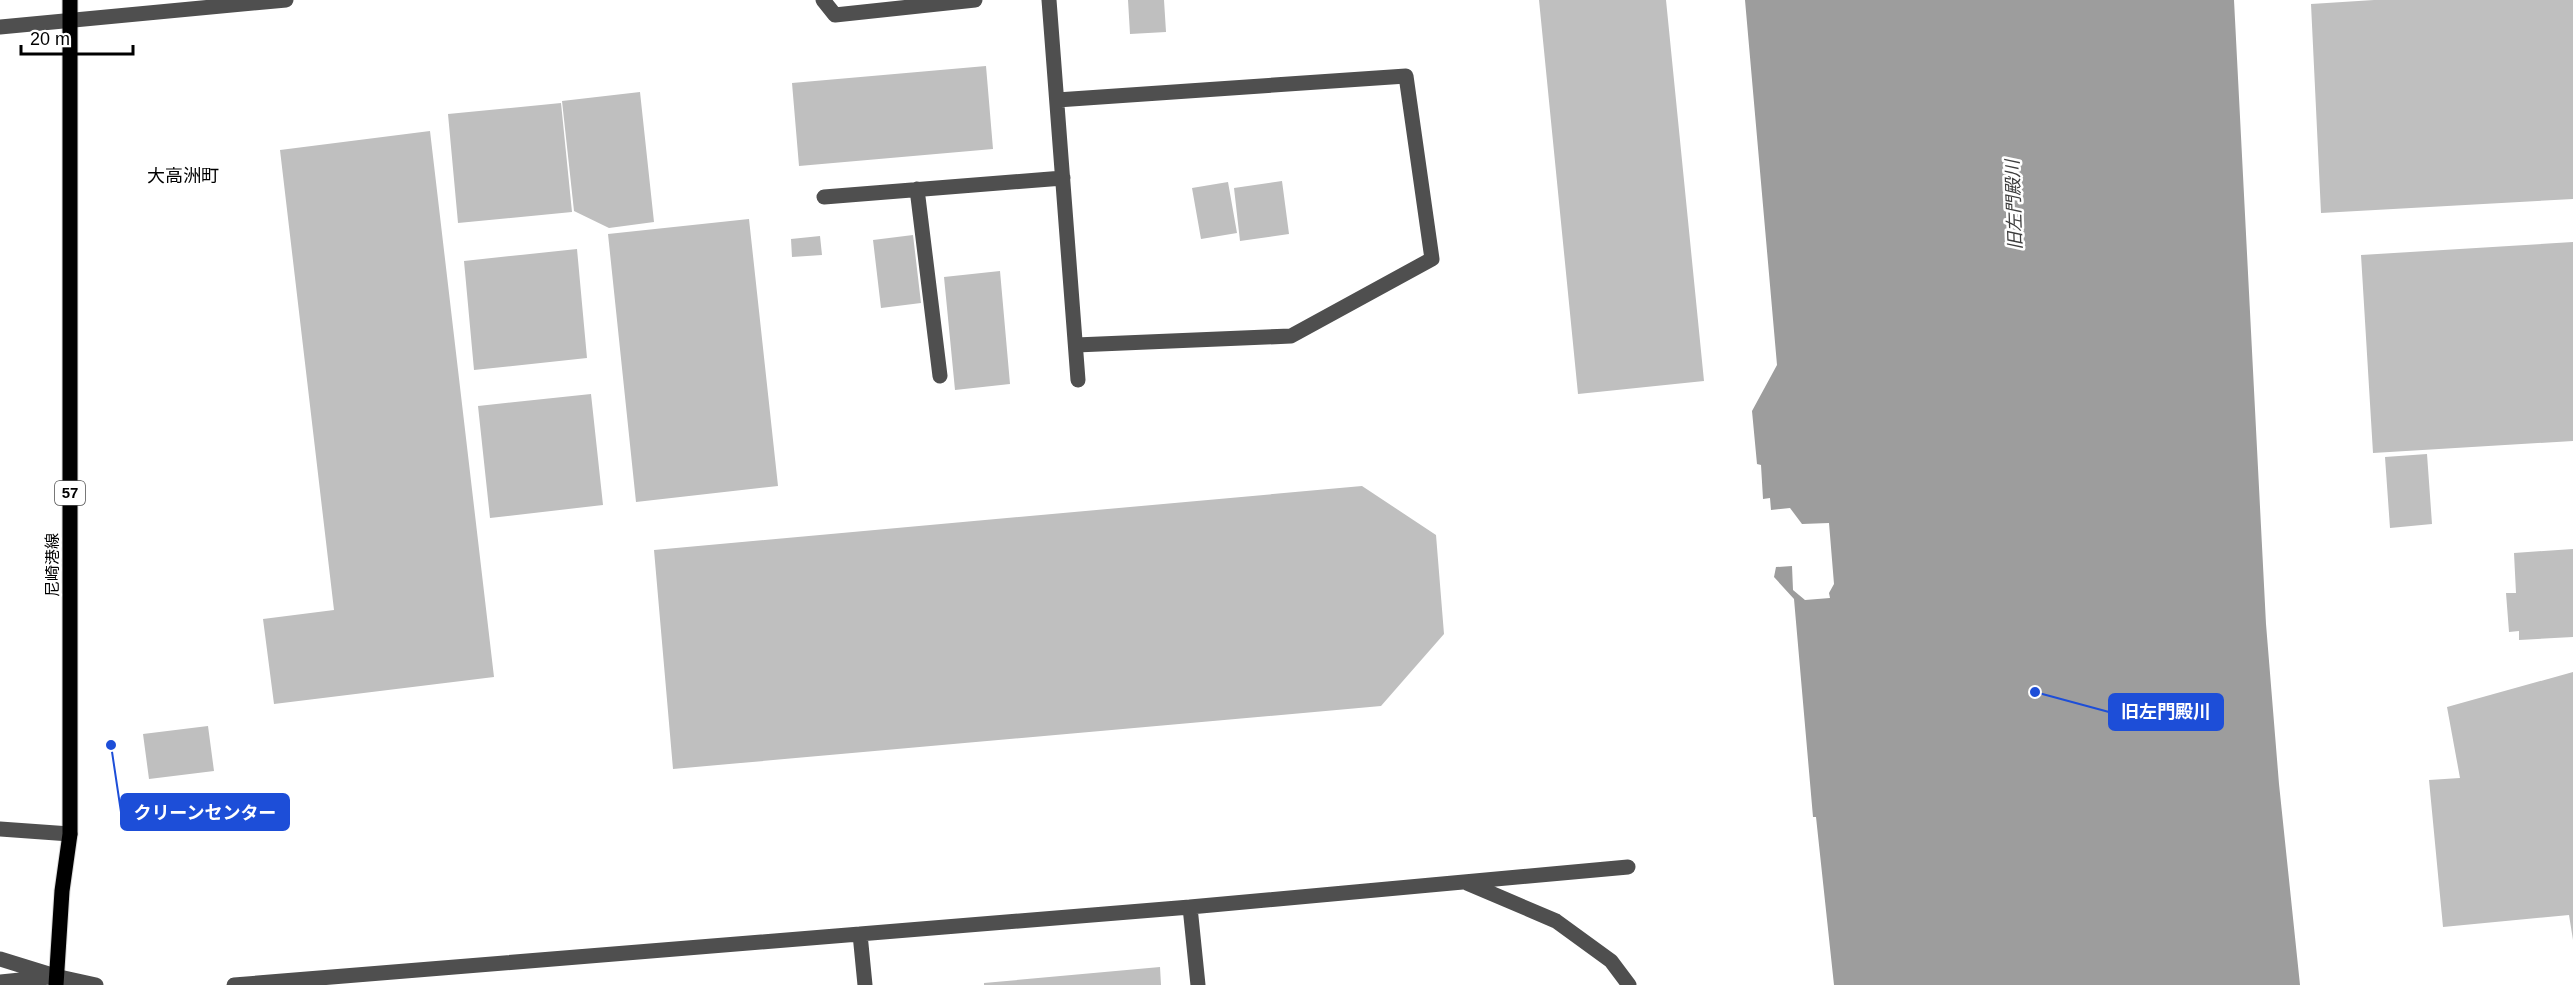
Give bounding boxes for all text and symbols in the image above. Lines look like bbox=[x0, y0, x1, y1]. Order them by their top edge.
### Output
scale bar bbox=[21, 18, 134, 56]
text: 20 m bbox=[30, 29, 70, 49]
water label: 旧左門殿川 bbox=[2002, 158, 2026, 250]
district label: 大高洲町 bbox=[147, 166, 219, 186]
road number: 57 bbox=[55, 481, 85, 505]
street label: 尼崎港線 bbox=[44, 533, 61, 597]
callout: 旧左門殿川 bbox=[2109, 694, 2223, 730]
text: 旧左門殿川 bbox=[2121, 702, 2211, 722]
callout: クリーンセンター bbox=[121, 794, 289, 830]
text: クリーンセンター bbox=[133, 803, 277, 823]

